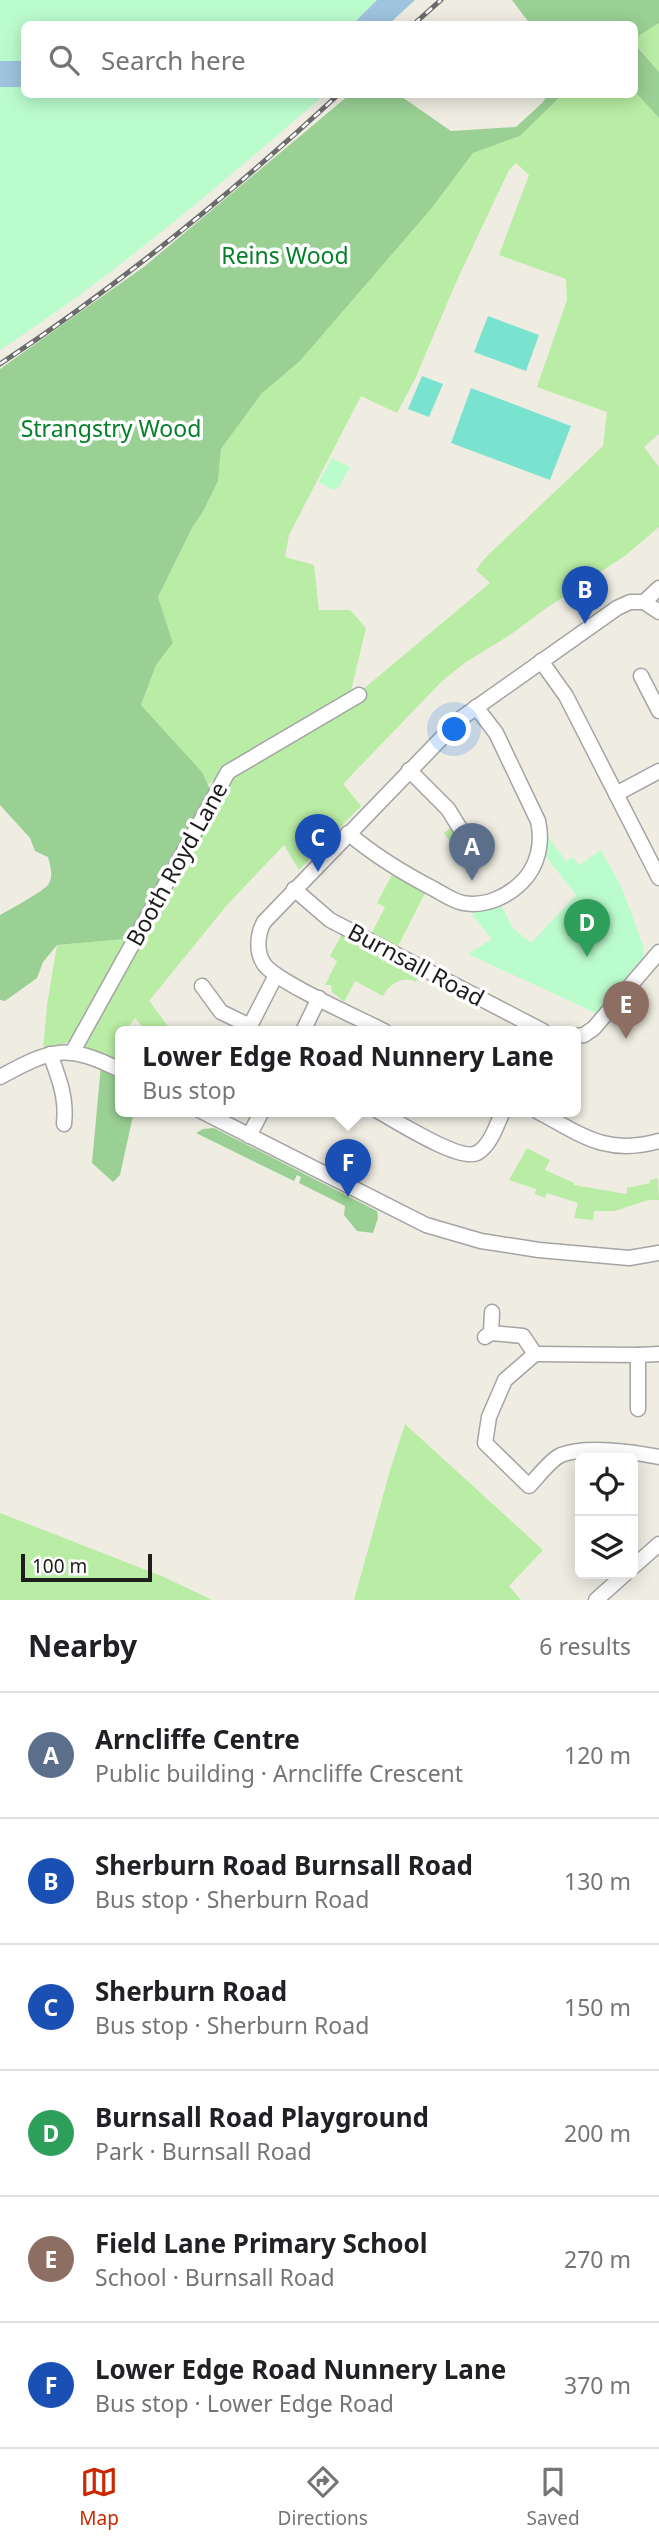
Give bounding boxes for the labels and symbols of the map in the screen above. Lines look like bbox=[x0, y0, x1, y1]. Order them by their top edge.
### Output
park label: Reins Wood bbox=[221, 239, 349, 271]
park label: Strangstry Wood bbox=[21, 412, 201, 444]
pin: B bbox=[562, 566, 608, 624]
your location bbox=[437, 712, 471, 746]
street label: Booth Royd Lane bbox=[118, 776, 234, 951]
pin: C bbox=[295, 814, 341, 872]
pin: A bbox=[449, 823, 495, 881]
pin: D bbox=[564, 899, 610, 957]
street label: Burnsall Road bbox=[343, 915, 490, 1013]
pin: E bbox=[603, 981, 649, 1039]
pin: F bbox=[325, 1139, 371, 1197]
scale bar bbox=[21, 1551, 152, 1583]

